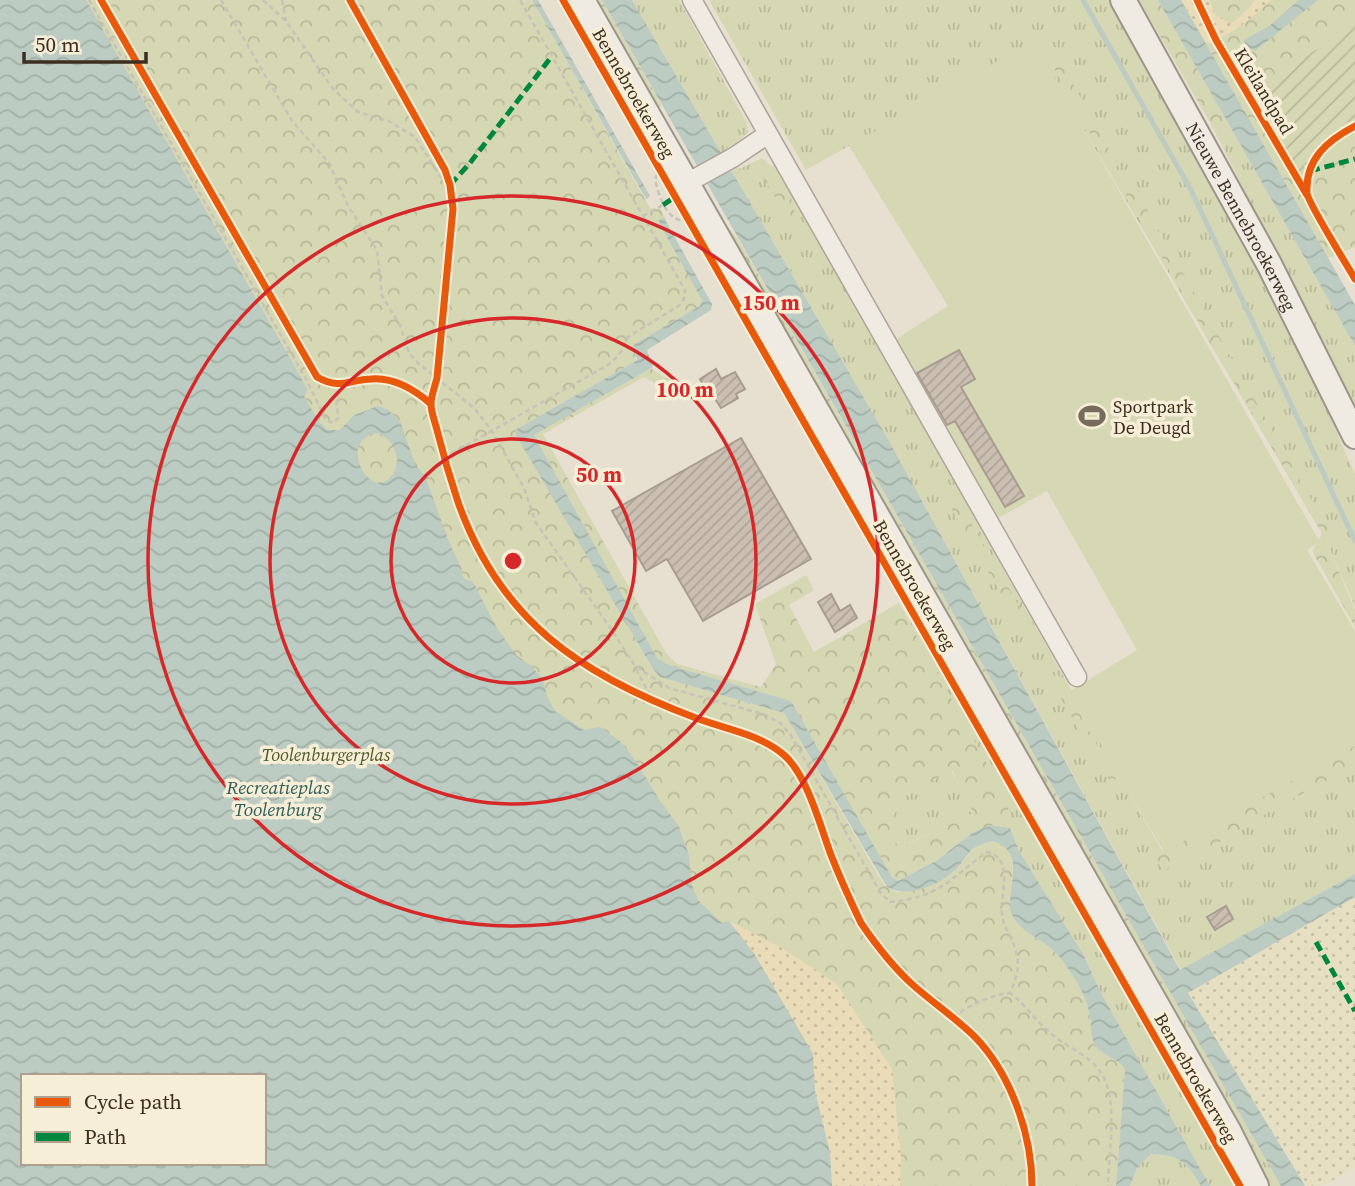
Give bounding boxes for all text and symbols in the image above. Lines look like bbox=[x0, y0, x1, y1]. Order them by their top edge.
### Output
scale bar bbox=[24, 21, 147, 65]
street label: Bennebroekerweg bbox=[587, 23, 681, 163]
text: 50 m bbox=[35, 30, 80, 59]
street label: Kleilandpad bbox=[1228, 43, 1300, 139]
street label: Nieuwe Bennebroekerweg bbox=[1180, 118, 1303, 315]
text: 150 m bbox=[742, 288, 800, 317]
text: 100 m bbox=[656, 375, 714, 404]
place label: Sportpark De Deugd bbox=[1113, 394, 1193, 440]
sports icon: Sportpark De Deugd bbox=[1077, 401, 1107, 431]
text: 50 m bbox=[576, 460, 622, 489]
street label: Bennebroekerweg bbox=[868, 515, 962, 655]
centre of rings bbox=[501, 549, 525, 573]
park label: Toolenburgerplas bbox=[262, 742, 391, 767]
water label: Recreatieplas Toolenburg bbox=[225, 774, 330, 822]
street label: Bennebroekerweg bbox=[1149, 1008, 1243, 1148]
legend bbox=[21, 1074, 266, 1165]
text: Cycle path bbox=[84, 1087, 182, 1116]
text: Path bbox=[84, 1122, 127, 1151]

